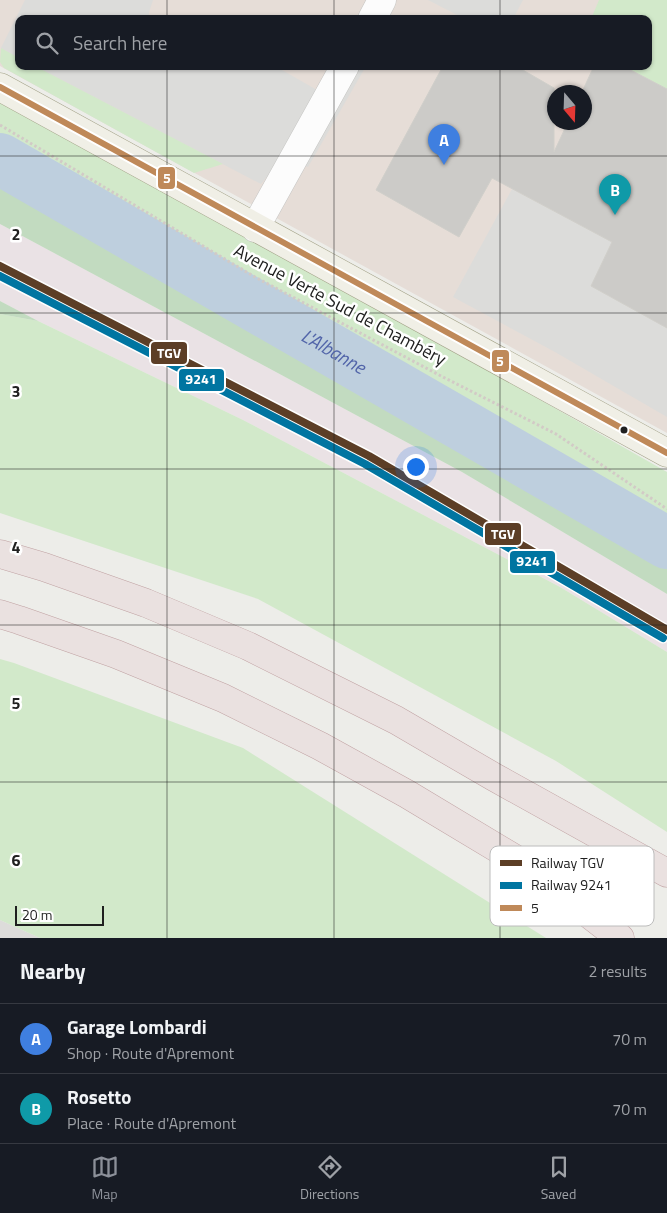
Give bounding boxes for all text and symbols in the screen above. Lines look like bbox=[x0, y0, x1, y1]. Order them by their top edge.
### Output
search box bbox=[15, 15, 652, 70]
text: Search here bbox=[73, 28, 167, 57]
icon: search bbox=[33, 29, 61, 57]
north arrow bbox=[547, 85, 592, 130]
pin: A bbox=[428, 124, 460, 165]
line badge: 5 bbox=[157, 166, 176, 190]
text: 5 bbox=[163, 167, 171, 188]
pin: B bbox=[599, 174, 631, 215]
text: 2 bbox=[12, 222, 20, 246]
street label: Avenue Verte Sud de Chambéry bbox=[229, 237, 452, 372]
water label: L'Albanne bbox=[296, 321, 373, 381]
line badge: TGV bbox=[150, 341, 188, 365]
text: TGV bbox=[157, 342, 182, 363]
line badge: 5 bbox=[491, 349, 510, 373]
text: 5 bbox=[496, 350, 504, 371]
line badge: 9241 bbox=[178, 368, 225, 392]
text: 9241 bbox=[185, 368, 217, 389]
text: 3 bbox=[12, 379, 20, 403]
unlabelled marker bbox=[619, 425, 629, 435]
your location bbox=[403, 454, 429, 480]
line badge: TGV bbox=[484, 522, 522, 546]
text: TGV bbox=[491, 523, 516, 544]
text: 4 bbox=[12, 535, 21, 559]
line badge: 9241 bbox=[509, 550, 556, 574]
text: 9241 bbox=[516, 550, 548, 571]
text: 5 bbox=[12, 691, 21, 715]
legend bbox=[490, 846, 654, 926]
text: 6 bbox=[12, 848, 21, 872]
text: Railway TGV bbox=[531, 852, 604, 873]
text: Railway 9241 bbox=[531, 874, 612, 895]
text: 5 bbox=[531, 897, 539, 918]
scale bar bbox=[15, 903, 104, 926]
text: 20 m bbox=[22, 904, 52, 925]
text: Nearby bbox=[20, 955, 85, 987]
text: 2 results bbox=[588, 959, 647, 983]
text: Garage Lombardi bbox=[67, 1012, 207, 1041]
text: A bbox=[31, 1027, 41, 1051]
text: 70 m bbox=[612, 1027, 647, 1051]
text: Shop · Route d'Apremont bbox=[67, 1041, 234, 1065]
text: Rosetto bbox=[67, 1082, 131, 1111]
text: B bbox=[31, 1097, 41, 1121]
text: 70 m bbox=[612, 1097, 647, 1121]
text: Place · Route d'Apremont bbox=[67, 1111, 236, 1135]
tab: Map bbox=[91, 1153, 119, 1204]
tab: Directions bbox=[300, 1153, 359, 1204]
tab: Saved bbox=[541, 1153, 576, 1204]

